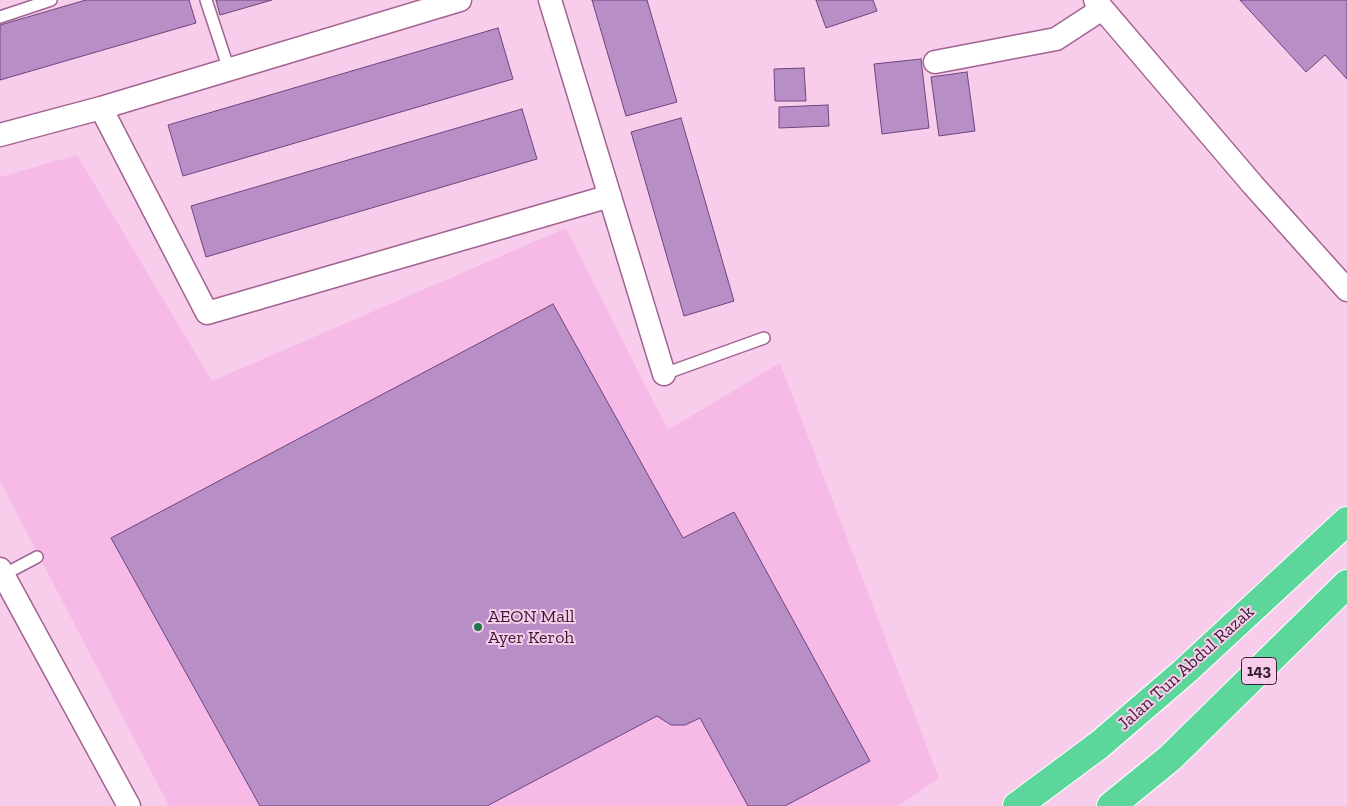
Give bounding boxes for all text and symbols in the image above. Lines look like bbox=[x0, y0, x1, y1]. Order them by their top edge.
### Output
street label: Jalan Tun Abdul Razak bbox=[1113, 601, 1259, 735]
place label: AEON Mall Ayer Keroh bbox=[488, 606, 574, 649]
marker: AEON Mall Ayer Keroh bbox=[472, 621, 484, 633]
road number: 143 bbox=[1242, 658, 1276, 684]

